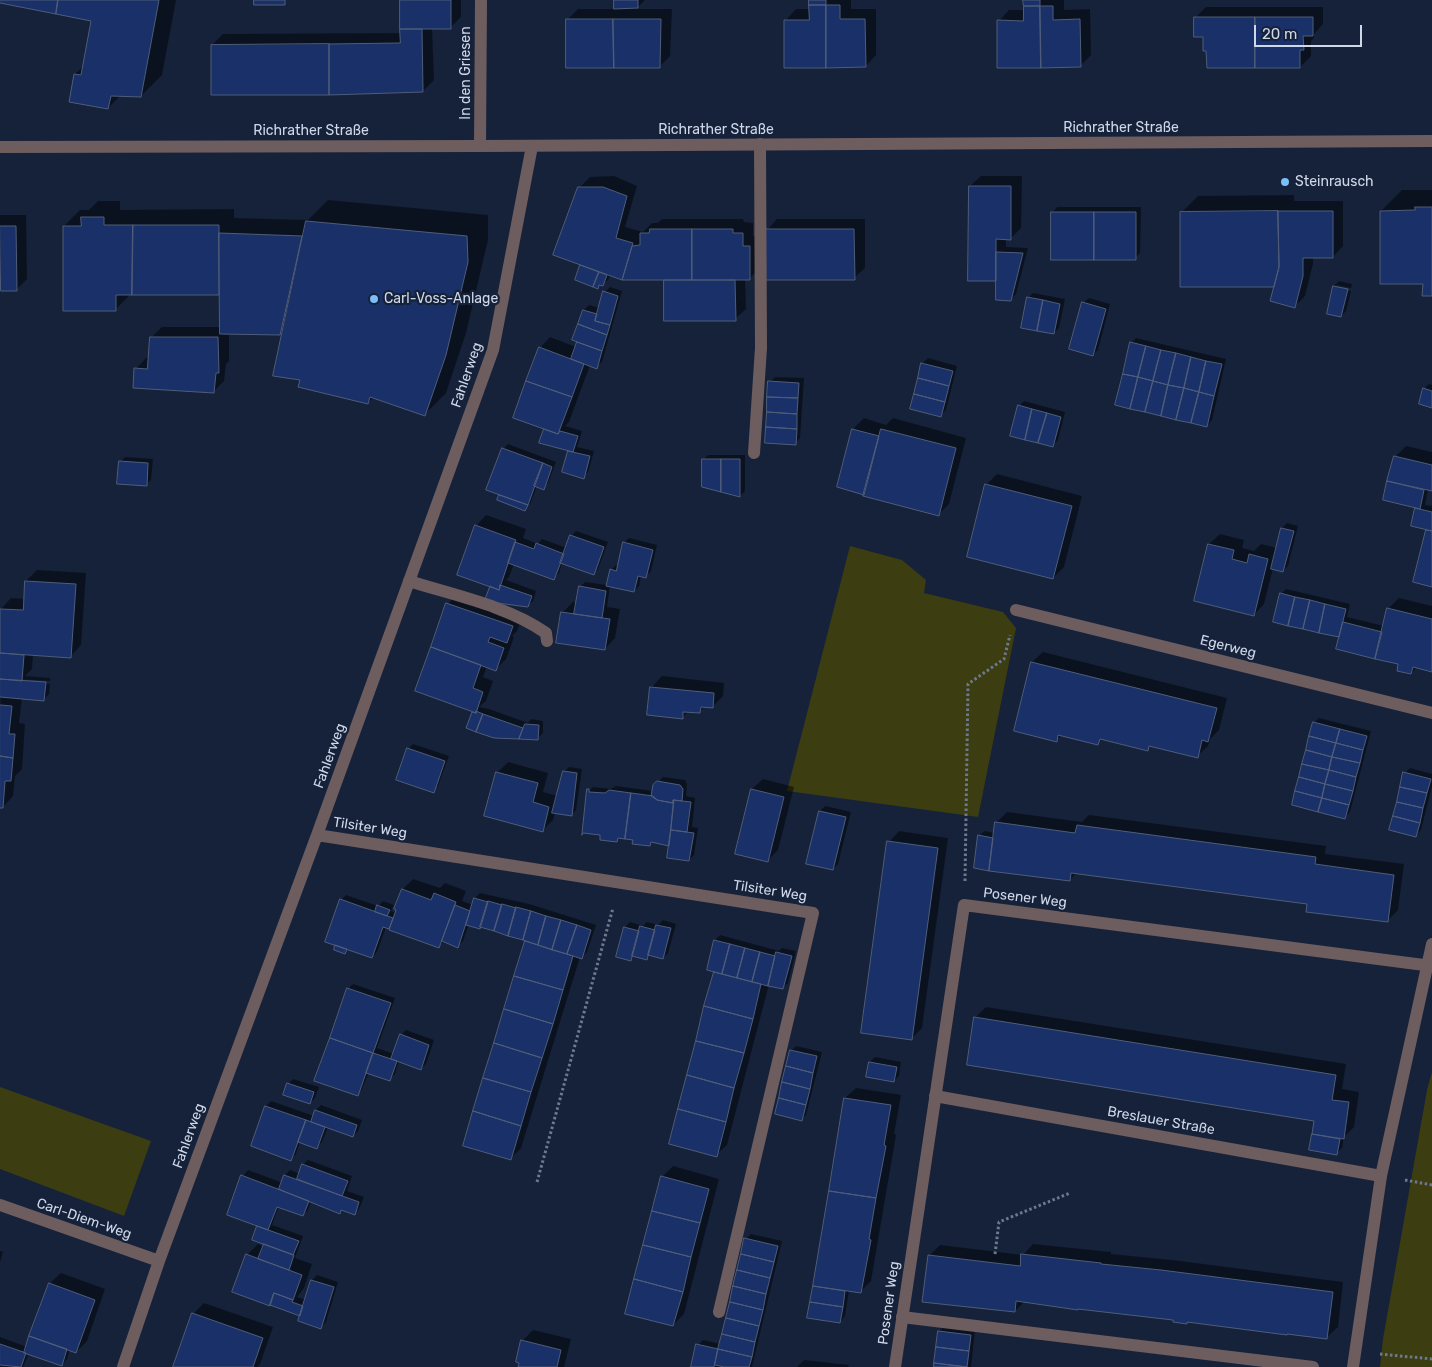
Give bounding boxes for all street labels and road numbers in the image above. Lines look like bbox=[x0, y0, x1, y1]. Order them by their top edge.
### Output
street label: In den Griesen bbox=[458, 26, 474, 120]
street label: Richrather Straße bbox=[1063, 120, 1179, 136]
street label: Richrather Straße bbox=[658, 122, 774, 138]
street label: Richrather Straße bbox=[253, 123, 369, 139]
street label: Fahlerweg bbox=[448, 340, 486, 410]
street label: Egerweg bbox=[1198, 632, 1258, 662]
street label: Fahlerweg bbox=[311, 721, 349, 791]
street label: Tilsiter Weg bbox=[332, 814, 408, 842]
street label: Tilsiter Weg bbox=[732, 877, 808, 905]
street label: Posener Weg bbox=[982, 885, 1068, 911]
street label: Fahlerweg bbox=[170, 1101, 208, 1171]
street label: Breslauer Straße bbox=[1106, 1103, 1216, 1139]
street label: Carl-Diem-Weg bbox=[34, 1195, 134, 1243]
street label: Posener Weg bbox=[875, 1260, 903, 1346]

